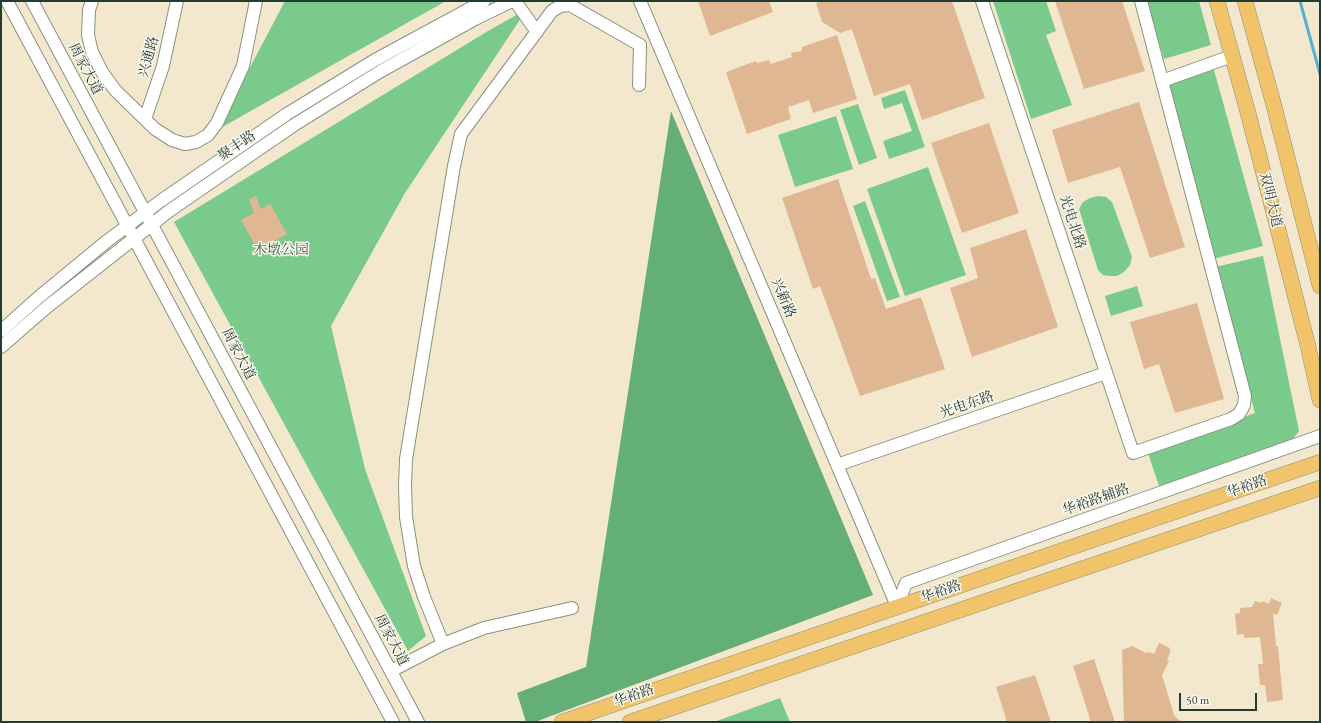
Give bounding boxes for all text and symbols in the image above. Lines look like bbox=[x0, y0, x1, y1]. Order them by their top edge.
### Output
street label: 兴通路 bbox=[135, 35, 163, 79]
street label: 周家大道 bbox=[64, 40, 106, 98]
street label: 聚丰路 bbox=[215, 127, 259, 165]
street label: 双明大道 bbox=[1255, 171, 1285, 229]
street label: 光电北路 bbox=[1055, 193, 1089, 251]
park label: 木墩公园 bbox=[253, 242, 309, 258]
street label: 兴新路 bbox=[767, 275, 799, 321]
street label: 周家大道 bbox=[217, 325, 259, 383]
street label: 光电东路 bbox=[938, 388, 996, 422]
street label: 华裕路 bbox=[1224, 472, 1270, 502]
street label: 华裕路辅路 bbox=[1060, 481, 1132, 519]
street label: 华裕路 bbox=[918, 577, 964, 607]
street label: 周家大道 bbox=[370, 611, 412, 669]
street label: 华裕路 bbox=[611, 681, 657, 711]
scale bar bbox=[1181, 685, 1259, 711]
text: 50 m bbox=[1186, 692, 1209, 708]

